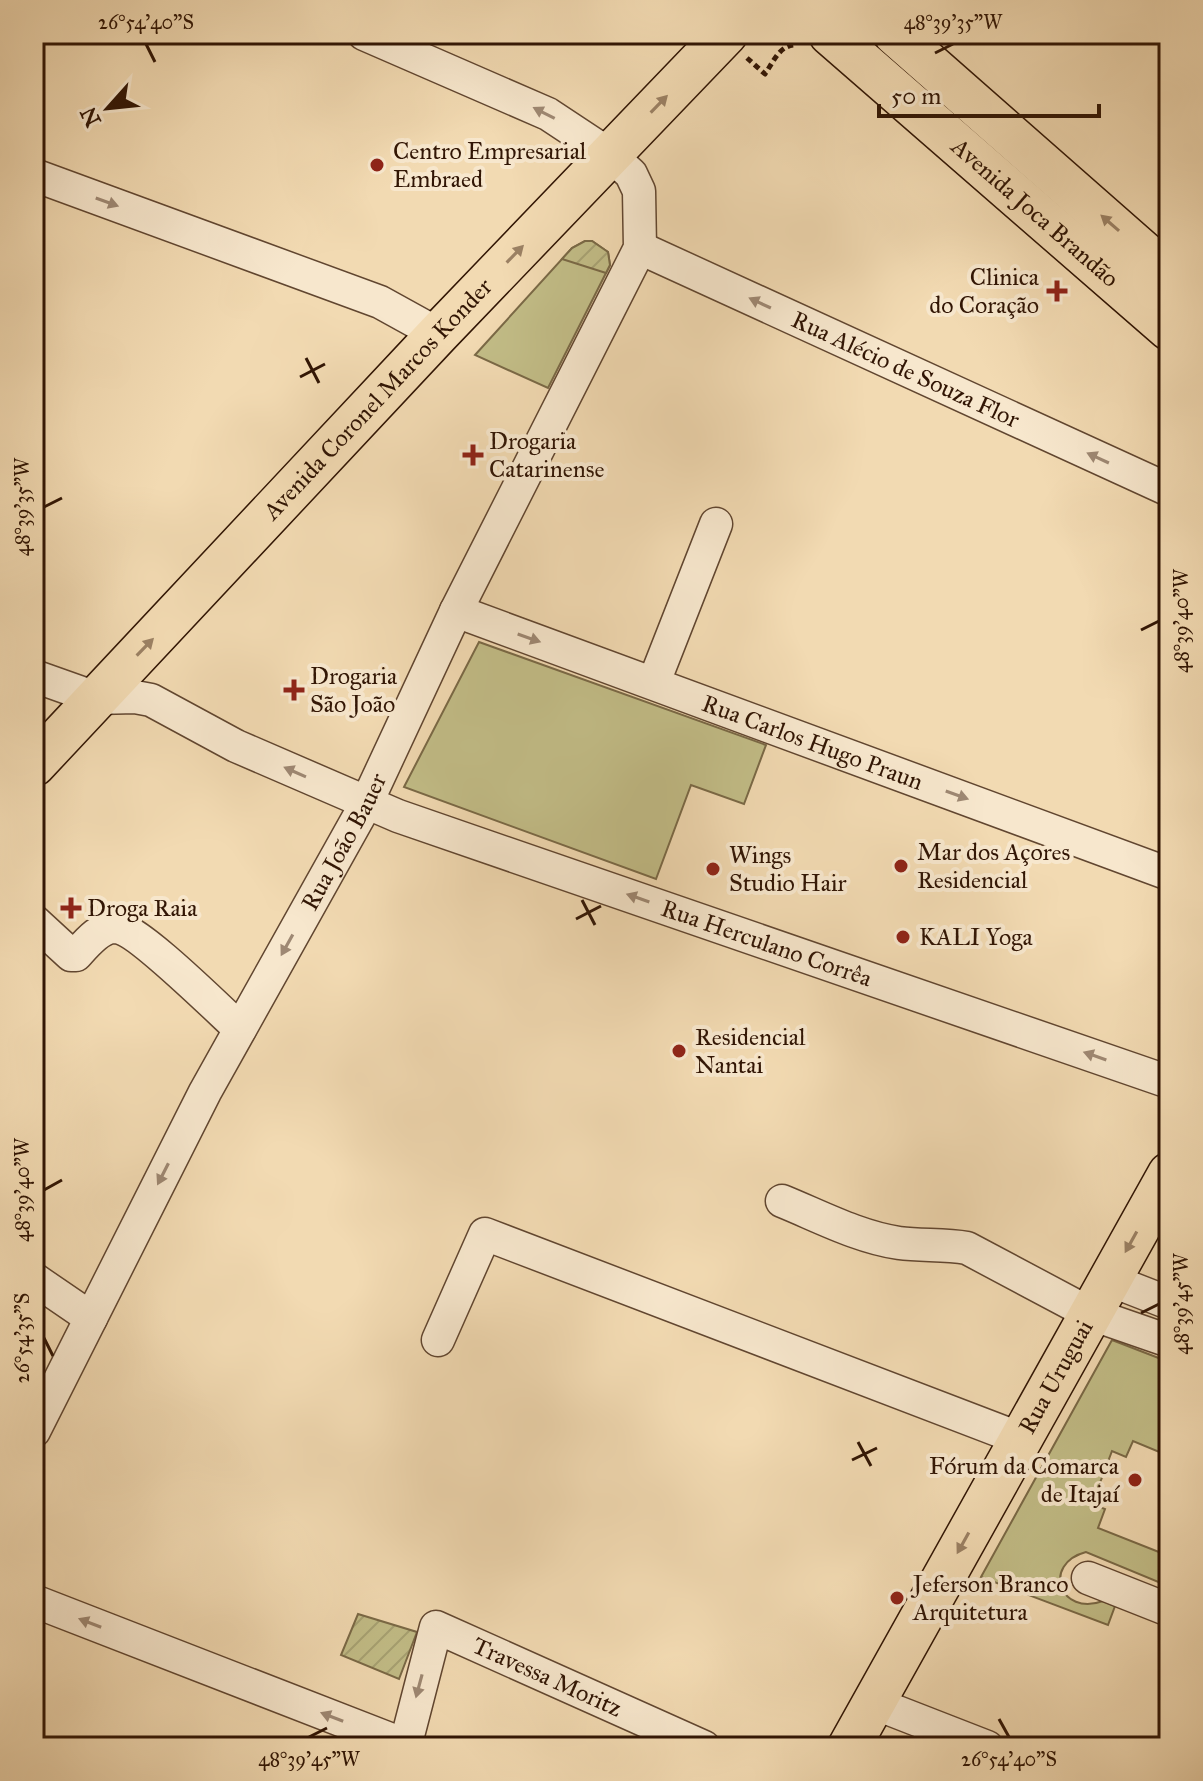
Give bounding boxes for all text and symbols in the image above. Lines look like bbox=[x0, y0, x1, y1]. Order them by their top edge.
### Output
text: 26°54'40"S bbox=[98, 10, 194, 34]
text: 48°39'35"W bbox=[904, 10, 1003, 34]
north arrow bbox=[68, 68, 148, 148]
scale bar bbox=[879, 68, 1099, 118]
text: 50 m bbox=[891, 81, 941, 111]
one-way arrow bbox=[650, 95, 668, 114]
text: N bbox=[74, 102, 107, 131]
one-way arrow bbox=[532, 107, 555, 120]
street label: Avenida Joca Brandão bbox=[944, 131, 1125, 294]
place label: Centro Empresarial Embraed bbox=[393, 136, 587, 194]
marker: Centro Empresarial Embraed bbox=[368, 156, 386, 174]
one-way arrow bbox=[95, 196, 119, 209]
one-way arrow bbox=[1101, 215, 1120, 233]
one-way arrow bbox=[506, 244, 524, 263]
place label: Clinica do Coração bbox=[929, 262, 1040, 320]
street label: Avenida Coronel Marcos Konder bbox=[256, 272, 498, 527]
marker: Clinica do Coração bbox=[1046, 280, 1068, 302]
one-way arrow bbox=[748, 296, 771, 310]
street label: Rua Alécio de Souza Flor bbox=[787, 304, 1024, 435]
place label: Drogaria Catarinense bbox=[489, 426, 604, 484]
marker: Drogaria Catarinense bbox=[464, 446, 482, 464]
one-way arrow bbox=[1086, 451, 1110, 465]
text: 48°39'35"W bbox=[10, 457, 34, 556]
text: 48°39'40"W bbox=[1169, 568, 1193, 673]
one-way arrow bbox=[517, 633, 541, 645]
one-way arrow bbox=[135, 638, 154, 657]
place label: Drogaria São João bbox=[310, 661, 398, 719]
marker: Drogaria São João bbox=[285, 681, 303, 699]
street label: Rua Carlos Hugo Praun bbox=[698, 688, 927, 797]
one-way arrow bbox=[283, 766, 307, 779]
street label: Rua João Bauer bbox=[295, 768, 393, 916]
one-way arrow bbox=[945, 789, 969, 802]
place label: Mar dos Açores Residencial bbox=[917, 837, 1070, 895]
place label: Wings Studio Hair bbox=[729, 840, 847, 898]
marker: Mar dos Açores Residencial bbox=[892, 857, 910, 875]
marker: Wings Studio Hair bbox=[704, 860, 722, 878]
one-way arrow bbox=[626, 891, 650, 903]
place label: Droga Raia bbox=[87, 893, 198, 923]
street label: Rua Herculano Corrêa bbox=[657, 893, 877, 994]
marker: Droga Raia bbox=[62, 899, 80, 917]
place label: KALI Yoga bbox=[919, 922, 1033, 952]
marker: KALI Yoga bbox=[894, 928, 912, 946]
one-way arrow bbox=[280, 934, 294, 956]
place label: Residencial Nantai bbox=[695, 1022, 806, 1080]
marker: Residencial Nantai bbox=[670, 1042, 688, 1060]
one-way arrow bbox=[1083, 1050, 1107, 1062]
text: 48°39'40"W bbox=[10, 1137, 34, 1242]
one-way arrow bbox=[157, 1162, 170, 1185]
one-way arrow bbox=[1124, 1231, 1138, 1253]
text: 48°39'45"W bbox=[1169, 1252, 1193, 1355]
text: 26°54'35"S bbox=[10, 1293, 34, 1383]
street label: Rua Uruguai bbox=[1012, 1314, 1100, 1439]
place label: Fórum da Comarca de Itajaí bbox=[929, 1451, 1120, 1509]
marker: Fórum da Comarca de Itajaí bbox=[1126, 1471, 1144, 1489]
one-way arrow bbox=[957, 1531, 970, 1554]
place label: Jeferson Branco Arquitetura bbox=[910, 1569, 1069, 1627]
marker: Jeferson Branco Arquitetura bbox=[888, 1589, 906, 1607]
one-way arrow bbox=[78, 1616, 102, 1629]
street label: Travessa Moritz bbox=[468, 1630, 627, 1723]
one-way arrow bbox=[413, 1673, 425, 1698]
one-way arrow bbox=[320, 1710, 344, 1723]
text: 48°39'45"W bbox=[258, 1747, 361, 1771]
text: 26°54'40"S bbox=[961, 1747, 1057, 1771]

